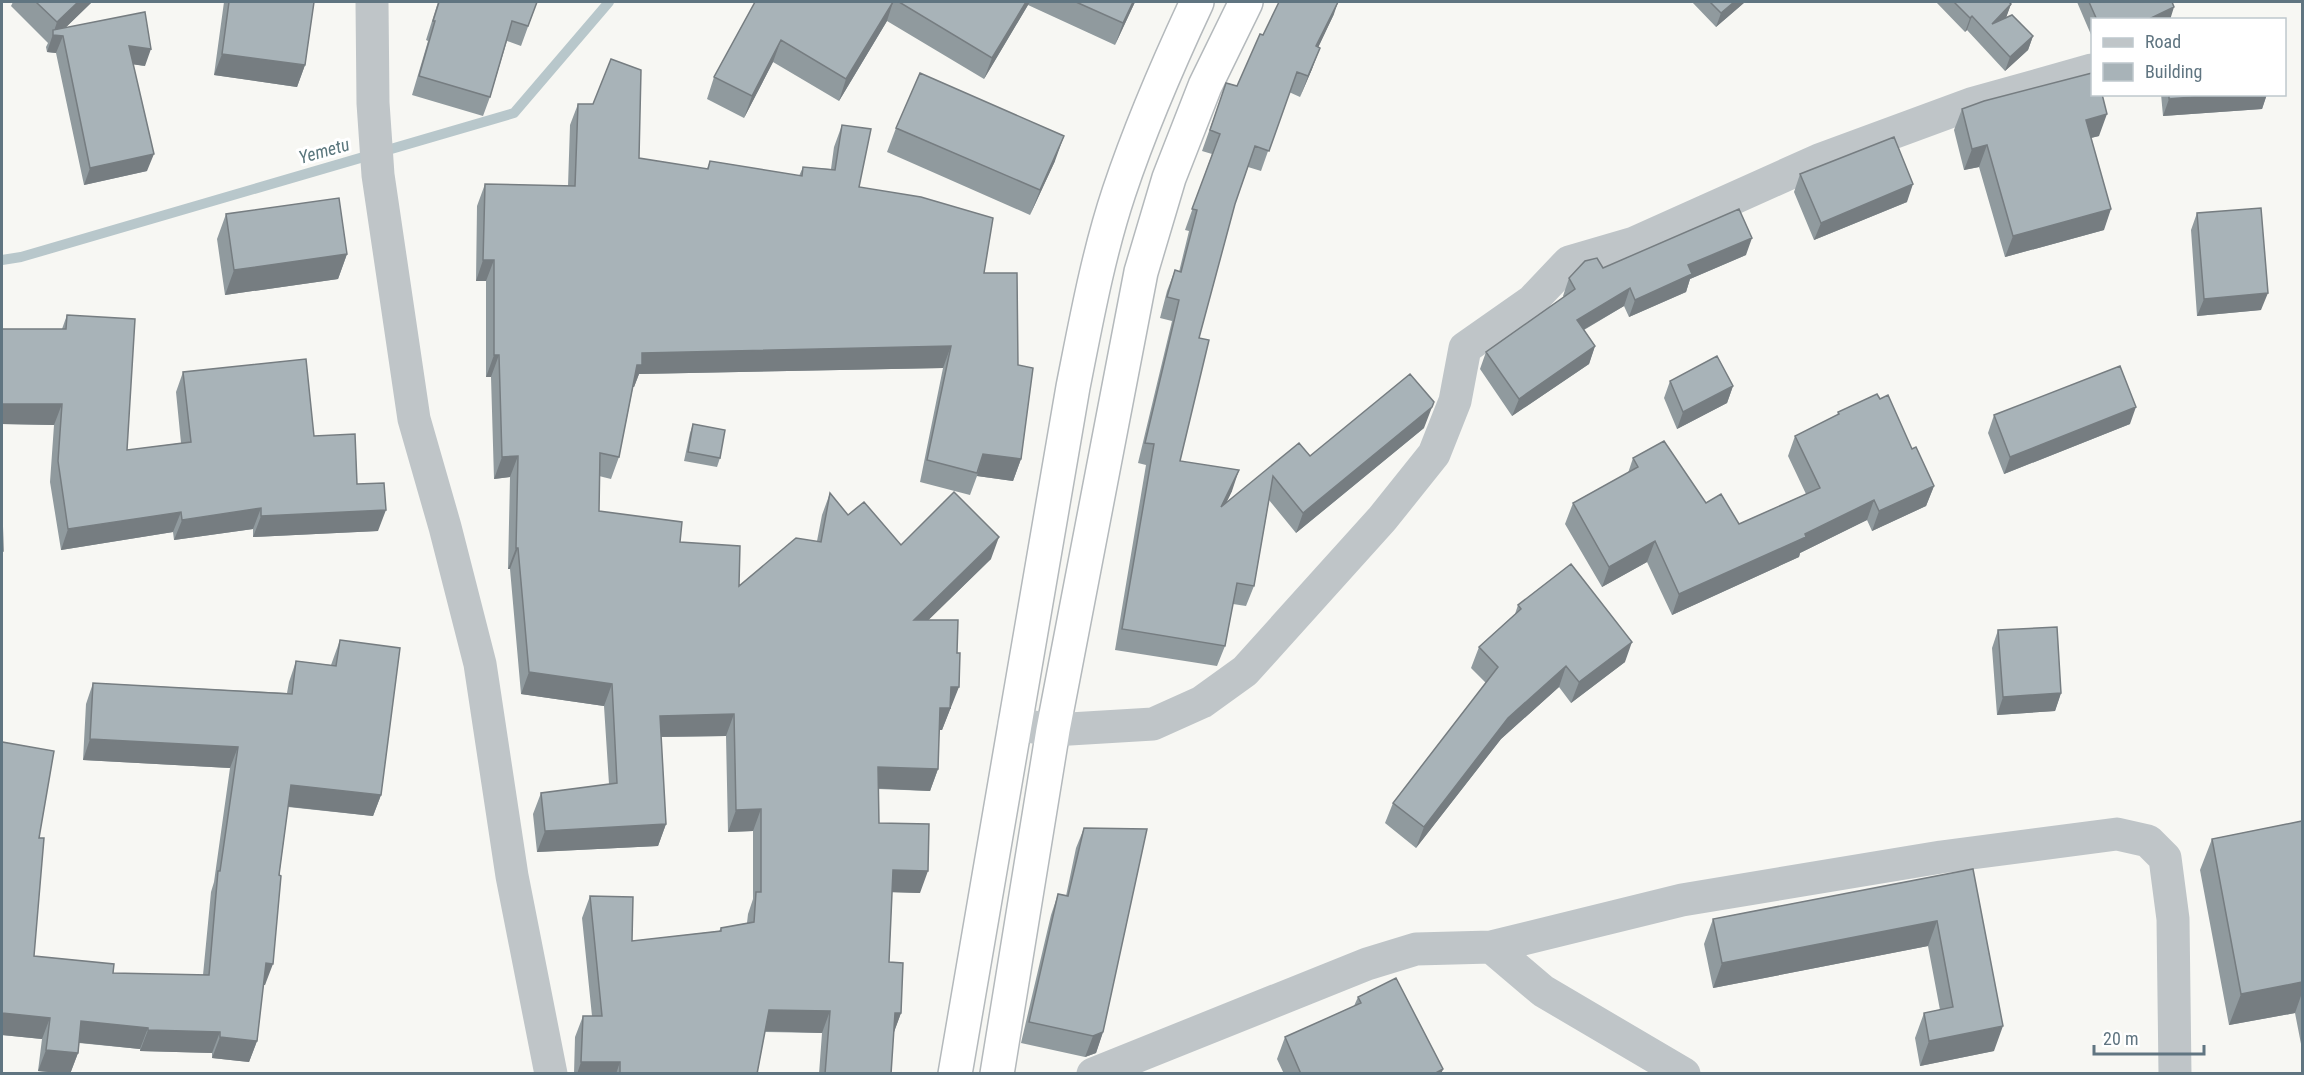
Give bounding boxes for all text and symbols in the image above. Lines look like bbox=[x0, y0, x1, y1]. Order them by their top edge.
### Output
legend bbox=[2091, 18, 2286, 96]
text: Road bbox=[2145, 31, 2181, 52]
text: Building bbox=[2145, 61, 2202, 82]
water label: Yemetu bbox=[296, 133, 352, 168]
scale bar bbox=[2094, 1018, 2204, 1056]
text: 20 m bbox=[2103, 1028, 2138, 1049]

